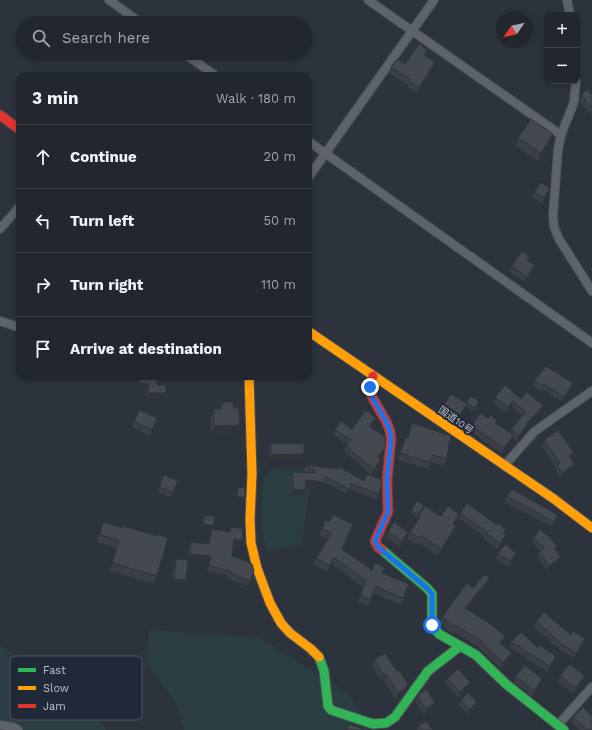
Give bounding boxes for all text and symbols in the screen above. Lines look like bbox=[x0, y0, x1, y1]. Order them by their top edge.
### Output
north arrow bbox=[496, 12, 532, 48]
map controls bbox=[544, 12, 580, 84]
button: + bbox=[544, 12, 580, 48]
search box bbox=[16, 16, 312, 60]
icon: search bbox=[30, 27, 52, 49]
text: Search here bbox=[62, 29, 150, 47]
button: − bbox=[544, 48, 580, 84]
text: 3 min bbox=[32, 88, 78, 108]
text: Walk · 180 m bbox=[216, 91, 296, 106]
icon: ahead bbox=[32, 146, 54, 168]
text: Continue bbox=[70, 148, 137, 166]
text: 20 m bbox=[264, 149, 296, 164]
icon: left bbox=[32, 210, 54, 232]
text: Turn left bbox=[70, 212, 134, 230]
text: 50 m bbox=[264, 213, 296, 228]
icon: right bbox=[32, 274, 54, 296]
text: Turn right bbox=[70, 276, 143, 294]
text: 110 m bbox=[261, 277, 296, 292]
icon: arrive bbox=[32, 338, 54, 360]
text: Arrive at destination bbox=[70, 340, 222, 358]
route end bbox=[361, 378, 379, 396]
street label: 国道10号 bbox=[436, 404, 476, 436]
route start bbox=[423, 616, 441, 634]
legend bbox=[10, 656, 142, 720]
text: Fast bbox=[43, 664, 66, 677]
text: Slow bbox=[43, 682, 69, 695]
text: Jam bbox=[43, 700, 66, 713]

